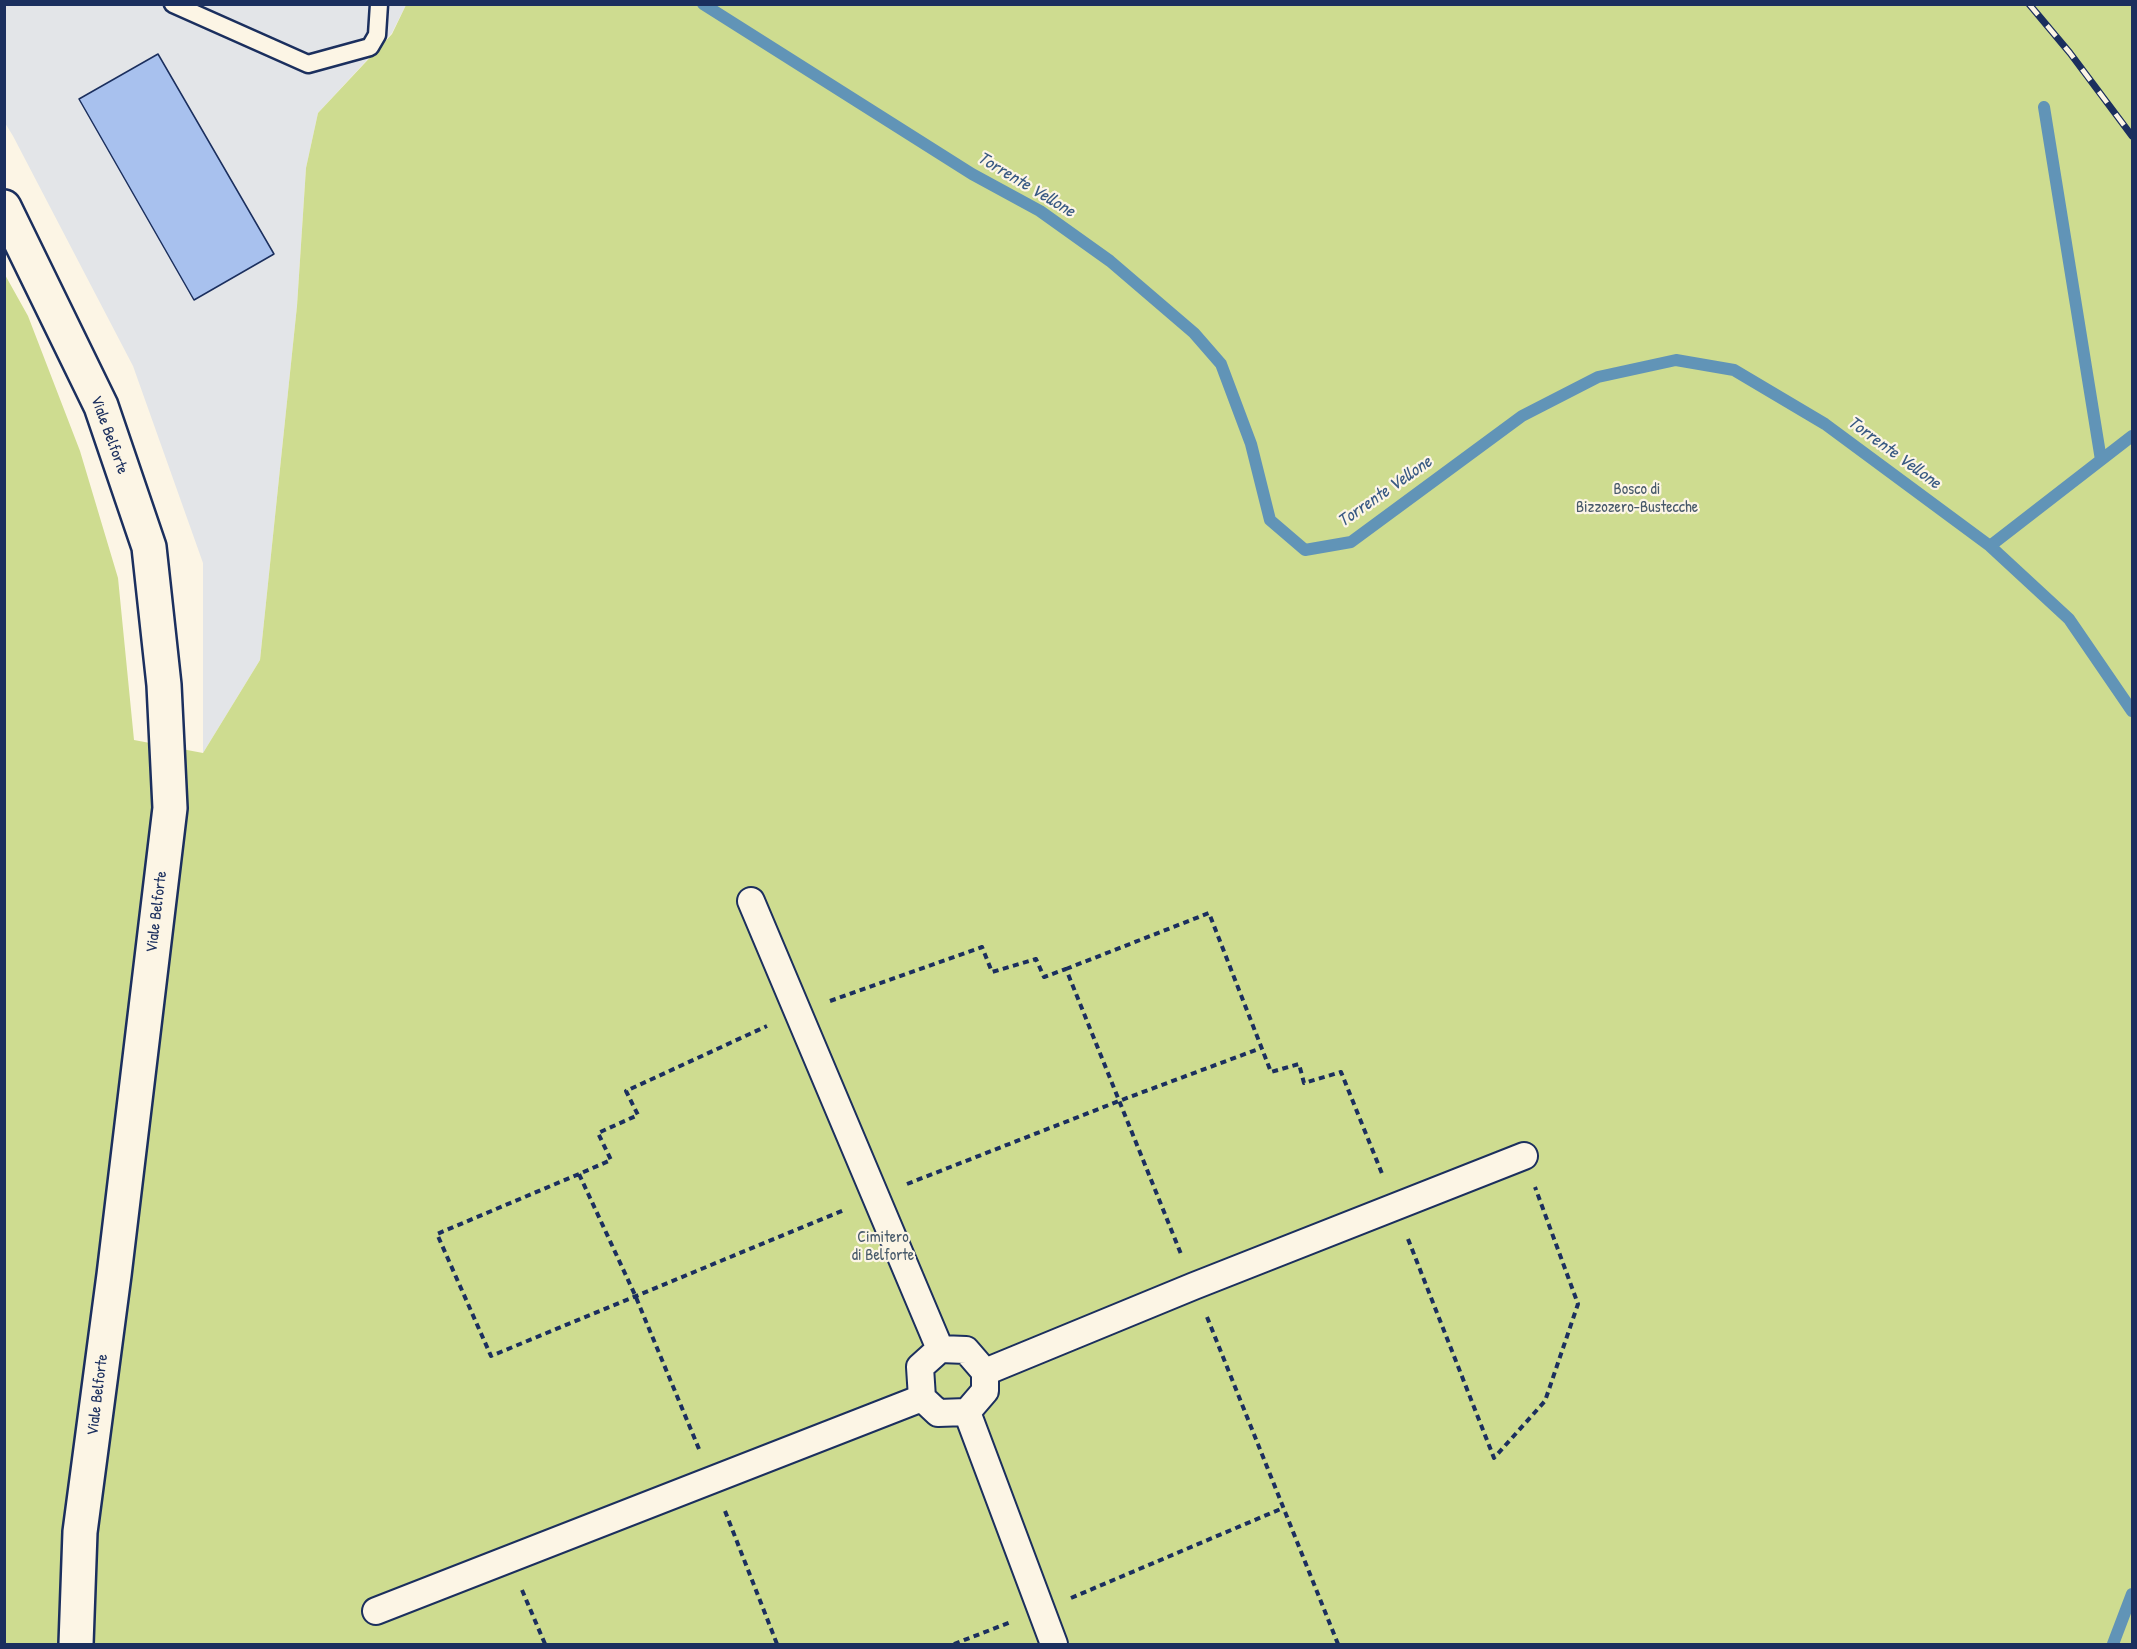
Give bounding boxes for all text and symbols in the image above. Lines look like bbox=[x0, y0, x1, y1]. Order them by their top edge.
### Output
water label: Torrente Vellone bbox=[973, 147, 1079, 223]
street label: Viale Belforte bbox=[86, 393, 132, 477]
water label: Torrente Vellone bbox=[1843, 412, 1945, 494]
water label: Torrente Vellone bbox=[1334, 452, 1436, 532]
park label: Bosco di Bizzozero-Bustecche bbox=[1576, 480, 1698, 518]
street label: Viale Belforte bbox=[142, 870, 172, 954]
park label: Cimitero di Belforte bbox=[852, 1228, 914, 1266]
street label: Viale Belforte bbox=[83, 1353, 113, 1437]

